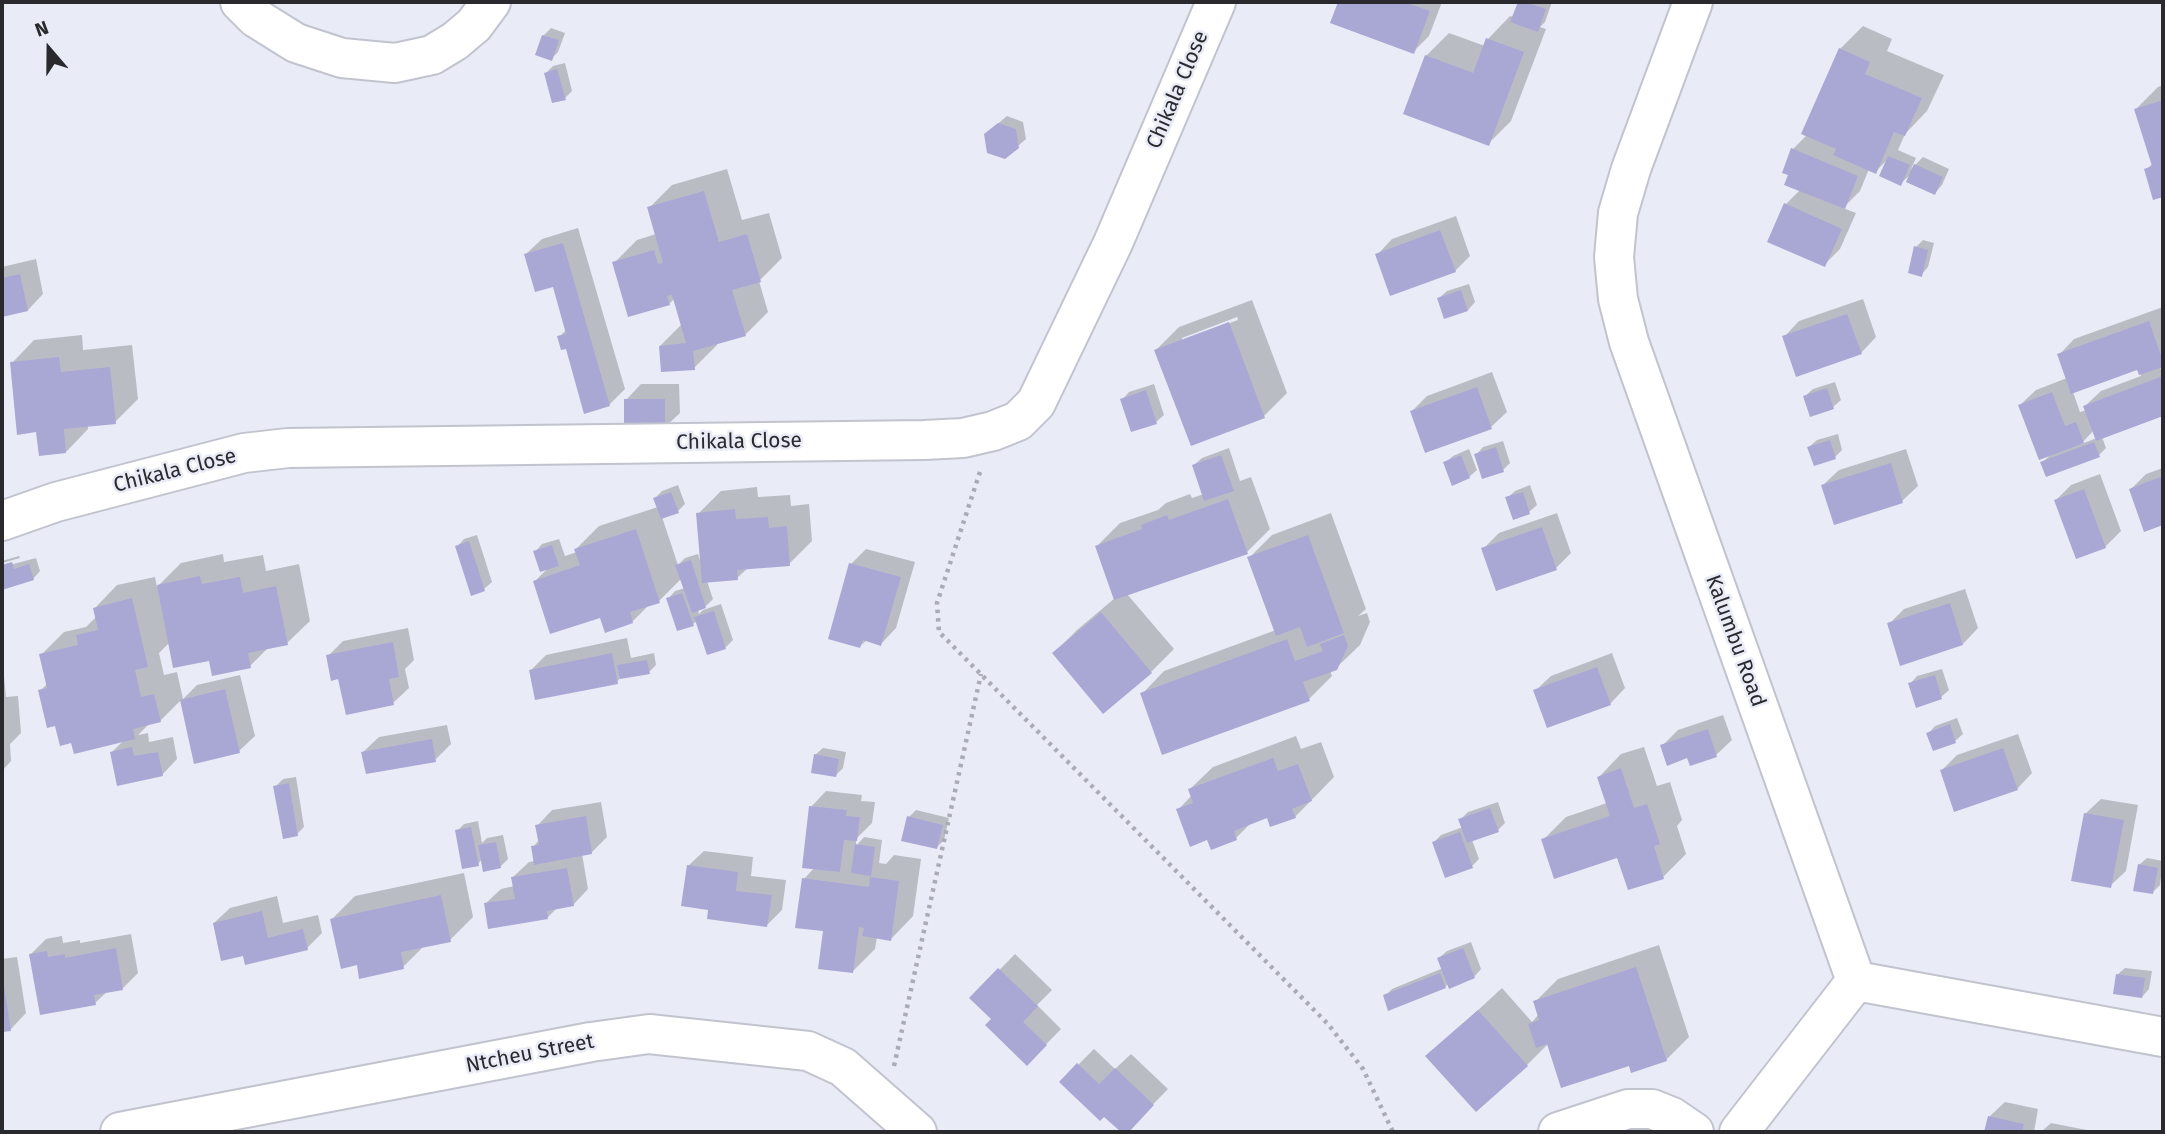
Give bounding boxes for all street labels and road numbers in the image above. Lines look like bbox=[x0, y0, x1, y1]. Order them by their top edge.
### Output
street label: Chikala Close bbox=[1142, 27, 1214, 153]
street label: Chikala Close bbox=[676, 428, 802, 456]
street label: Chikala Close bbox=[111, 444, 239, 498]
street label: Kalumbu Road bbox=[1699, 572, 1771, 710]
street label: Ntcheu Street bbox=[464, 1029, 596, 1079]

